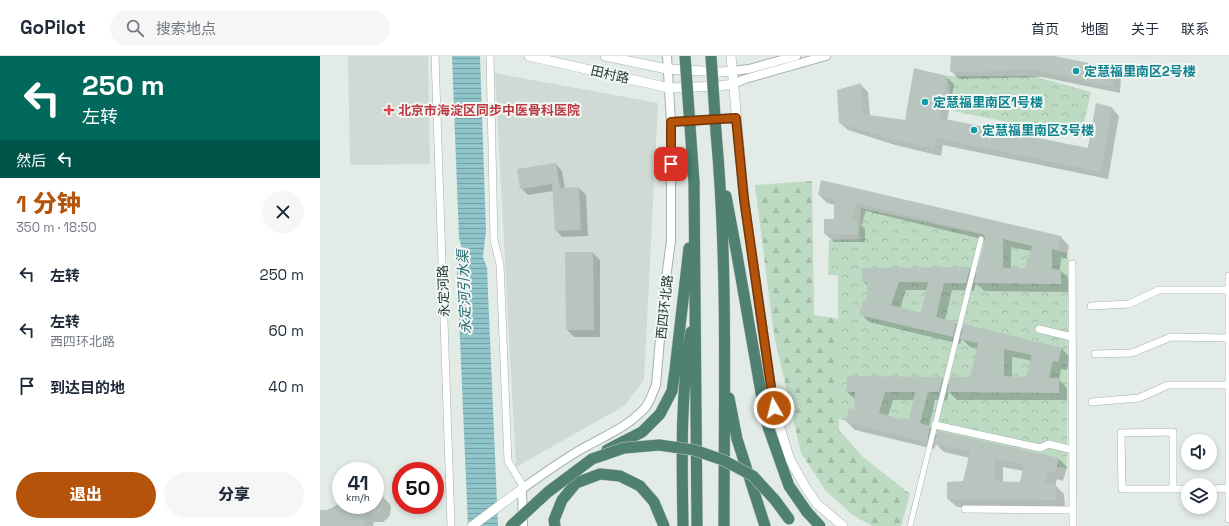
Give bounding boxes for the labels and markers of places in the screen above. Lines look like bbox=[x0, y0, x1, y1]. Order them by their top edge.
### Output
place label: 定慧福里南区2号楼 bbox=[1084, 63, 1196, 80]
marker: 定慧福里南区2号楼 bbox=[1071, 66, 1081, 76]
place label: 定慧福里南区1号楼 bbox=[933, 94, 1043, 111]
marker: 定慧福里南区1号楼 bbox=[920, 97, 930, 107]
place label: 北京市海淀区同步中医骨科医院 bbox=[398, 102, 580, 119]
marker: 北京市海淀区同步中医骨科医院 bbox=[383, 104, 395, 116]
place label: 定慧福里南区3号楼 bbox=[982, 122, 1094, 139]
marker: 定慧福里南区3号楼 bbox=[969, 125, 979, 135]
pin bbox=[654, 147, 688, 181]

